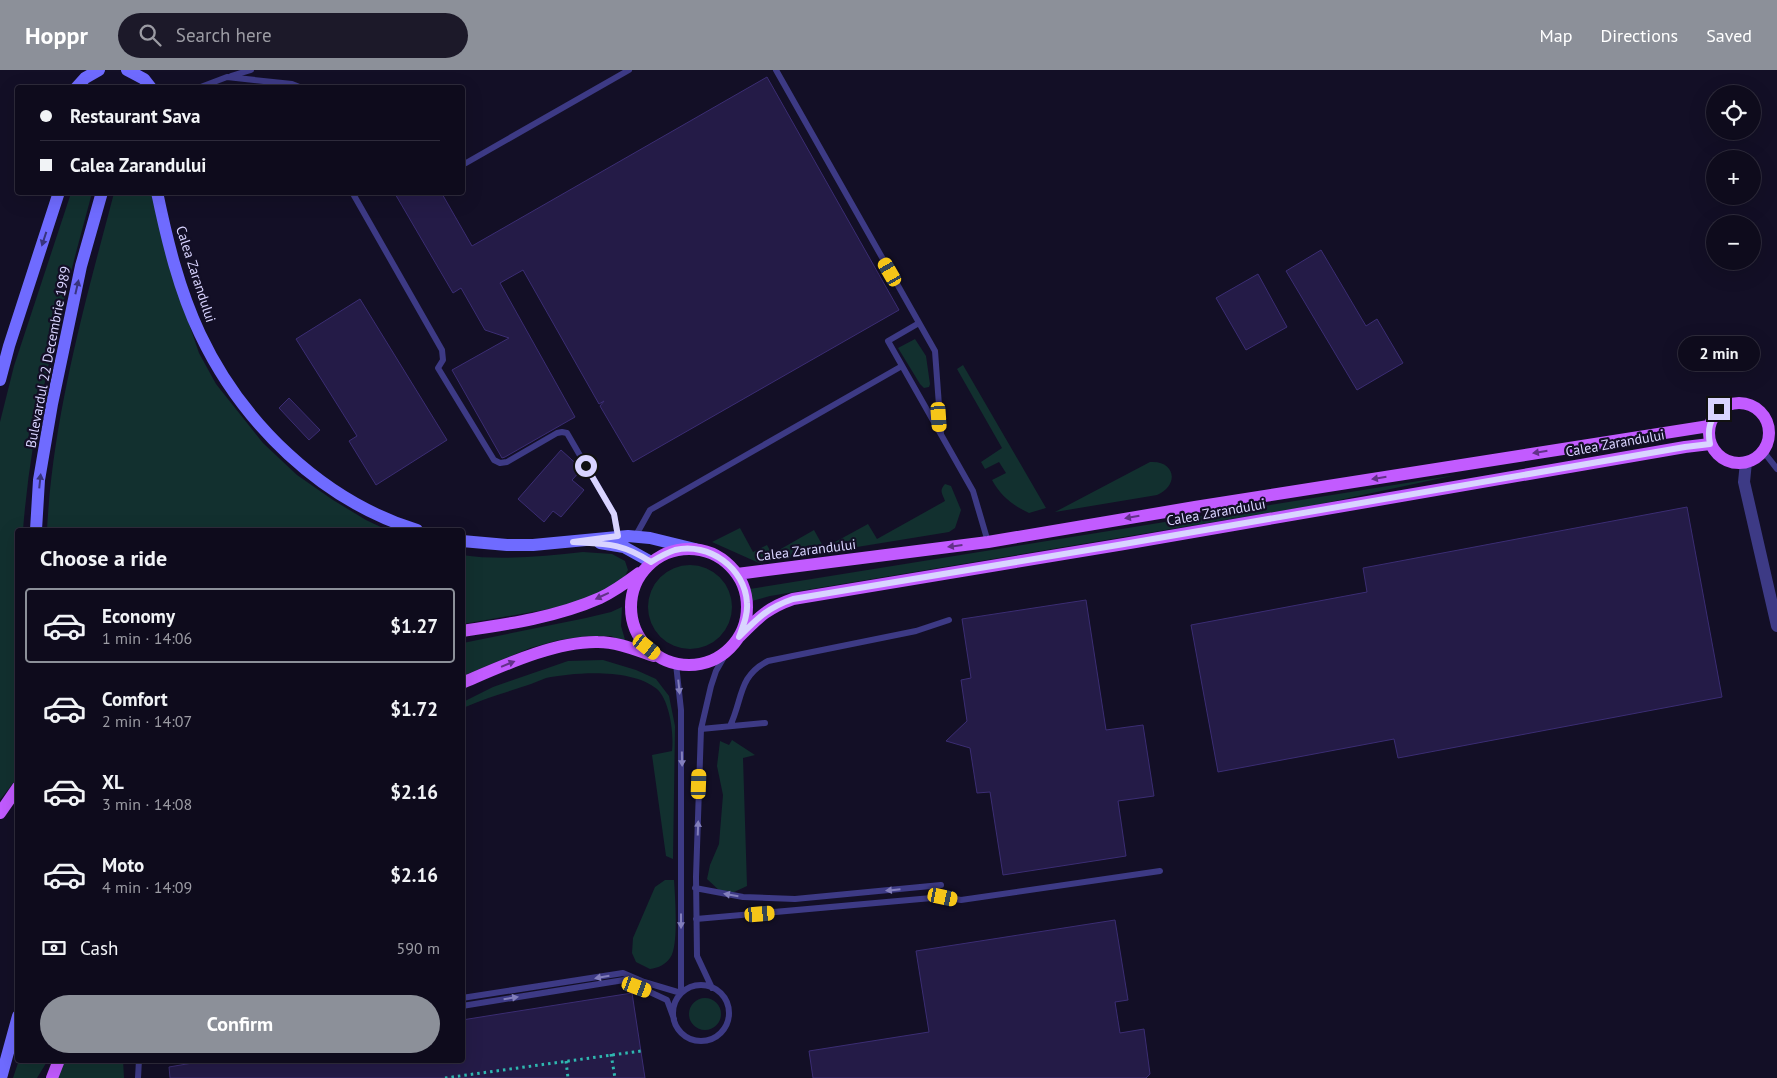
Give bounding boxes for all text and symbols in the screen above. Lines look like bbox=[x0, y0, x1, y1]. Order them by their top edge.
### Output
search box bbox=[118, 13, 468, 58]
text: Hoppr bbox=[25, 20, 88, 51]
icon: search bbox=[136, 21, 164, 49]
text: Search here bbox=[176, 23, 272, 47]
text: Map bbox=[1540, 24, 1572, 47]
text: Directions bbox=[1600, 24, 1678, 47]
text: Saved bbox=[1706, 24, 1752, 47]
map controls bbox=[1706, 85, 1761, 270]
button: locate bbox=[1706, 85, 1761, 140]
text: Restaurant Sava bbox=[70, 104, 200, 128]
button: + bbox=[1706, 150, 1761, 205]
text: Calea Zarandului bbox=[70, 153, 206, 177]
button: − bbox=[1706, 215, 1761, 270]
street label: Calea Zarandului bbox=[172, 223, 220, 325]
one-way arrow bbox=[39, 232, 47, 247]
car bbox=[876, 255, 903, 289]
street label: Bulevardul 22 Decembrie 1989 bbox=[22, 264, 74, 450]
one-way arrow bbox=[73, 280, 81, 295]
callout: 2 min bbox=[1678, 336, 1760, 372]
text: 2 min bbox=[1699, 343, 1739, 363]
route end bbox=[1708, 398, 1730, 420]
car bbox=[930, 402, 947, 432]
street label: Calea Zarandului bbox=[1564, 425, 1666, 461]
one-way arrow bbox=[1531, 449, 1547, 457]
route start bbox=[575, 455, 597, 477]
one-way arrow bbox=[36, 473, 44, 489]
one-way arrow bbox=[1371, 474, 1387, 482]
street label: Calea Zarandului bbox=[1165, 494, 1267, 530]
one-way arrow bbox=[1124, 514, 1140, 522]
street label: Calea Zarandului bbox=[755, 535, 857, 565]
one-way arrow bbox=[946, 542, 962, 550]
text: Choose a ride bbox=[40, 544, 167, 572]
one-way arrow bbox=[595, 592, 609, 600]
icon: car bbox=[42, 603, 87, 648]
text: Economy bbox=[102, 604, 175, 628]
text: $1.27 bbox=[390, 614, 438, 638]
text: 1 min · 14:06 bbox=[102, 628, 192, 648]
car bbox=[630, 632, 663, 662]
one-way arrow bbox=[500, 660, 515, 668]
one-way arrow bbox=[675, 679, 683, 695]
icon: car bbox=[42, 686, 87, 731]
text: Comfort bbox=[102, 687, 168, 711]
text: $1.72 bbox=[390, 697, 438, 721]
text: 2 min · 14:07 bbox=[102, 711, 192, 731]
one-way arrow bbox=[678, 751, 686, 767]
icon: car bbox=[42, 769, 87, 814]
car bbox=[690, 769, 707, 799]
text: XL bbox=[102, 770, 124, 794]
text: $2.16 bbox=[390, 780, 438, 804]
text: 3 min · 14:08 bbox=[102, 794, 192, 814]
one-way arrow bbox=[694, 820, 702, 836]
icon: car bbox=[42, 852, 87, 897]
text: Moto bbox=[102, 853, 144, 877]
text: $2.16 bbox=[390, 863, 438, 887]
text: 4 min · 14:09 bbox=[102, 877, 192, 897]
one-way arrow bbox=[884, 886, 900, 894]
car bbox=[926, 887, 959, 907]
one-way arrow bbox=[722, 890, 738, 898]
car bbox=[744, 905, 775, 923]
one-way arrow bbox=[677, 913, 685, 929]
icon: cash bbox=[40, 934, 68, 962]
text: Cash bbox=[80, 936, 118, 960]
text: 590 m bbox=[397, 938, 440, 958]
one-way arrow bbox=[593, 973, 609, 981]
car bbox=[620, 975, 653, 999]
one-way arrow bbox=[503, 994, 519, 1002]
button: Confirm bbox=[40, 995, 440, 1053]

